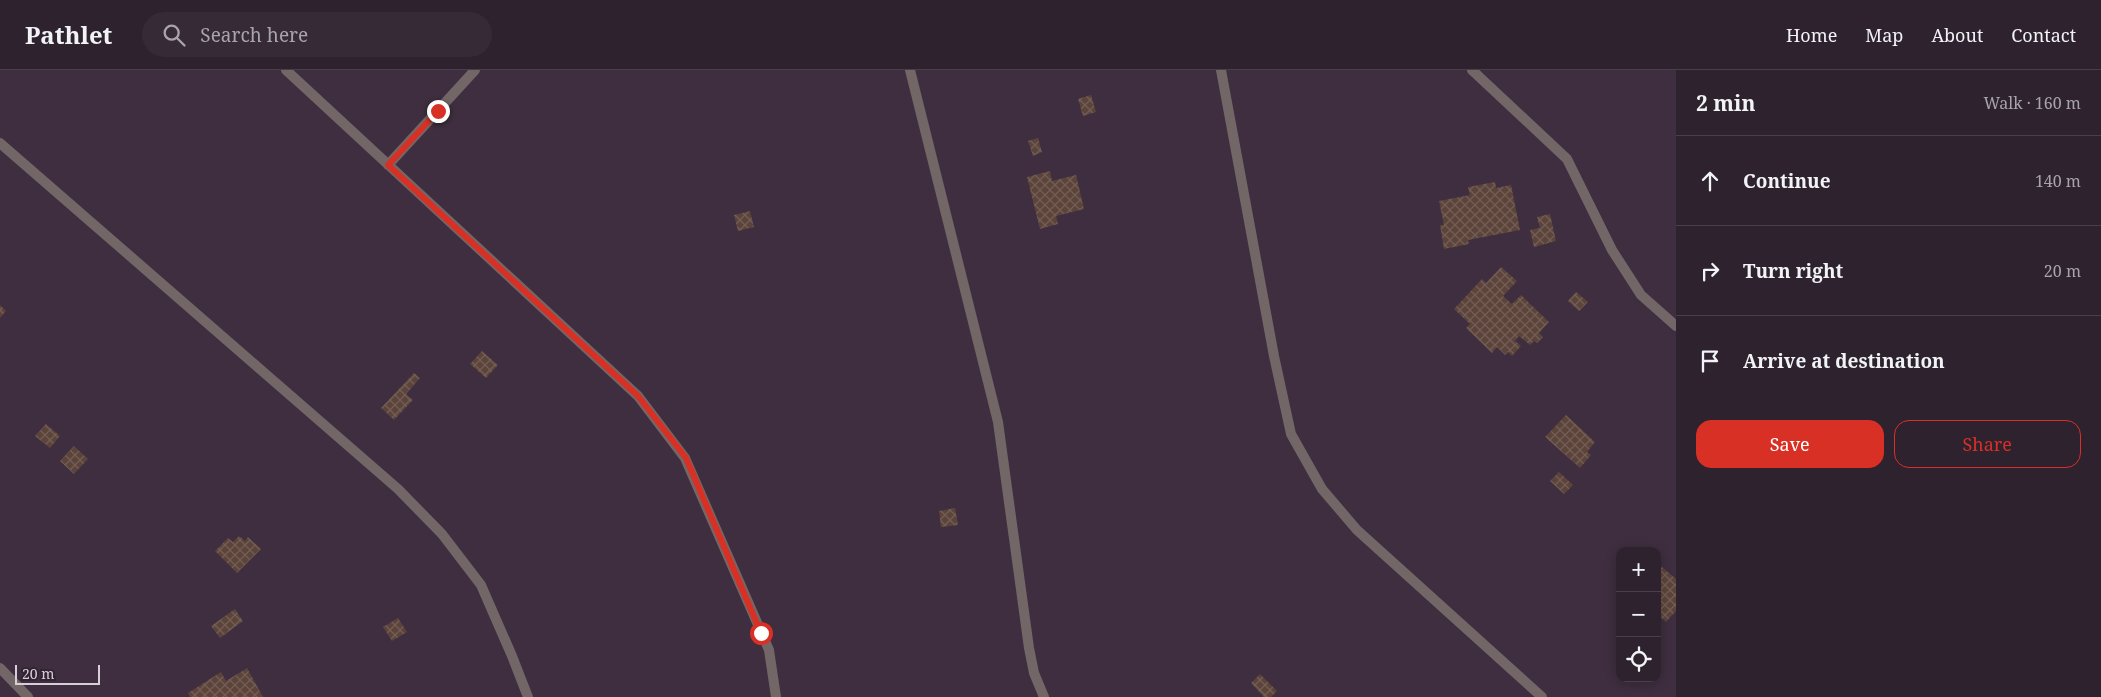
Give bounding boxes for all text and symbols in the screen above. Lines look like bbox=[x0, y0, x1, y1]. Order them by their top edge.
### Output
search box bbox=[142, 12, 492, 57]
text: Pathlet bbox=[25, 18, 112, 51]
icon: search bbox=[160, 21, 188, 49]
text: Search here bbox=[200, 22, 308, 48]
text: Home bbox=[1786, 23, 1837, 47]
text: Map bbox=[1865, 23, 1903, 47]
text: About bbox=[1931, 23, 1983, 47]
text: Contact bbox=[2011, 23, 2076, 47]
text: 2 min bbox=[1696, 89, 1755, 117]
text: Walk · 160 m bbox=[1984, 92, 2081, 114]
route end bbox=[427, 100, 450, 123]
icon: ahead bbox=[1696, 167, 1724, 195]
text: Continue bbox=[1743, 168, 1831, 194]
text: 140 m bbox=[2035, 170, 2081, 192]
icon: right bbox=[1696, 257, 1724, 285]
text: Turn right bbox=[1743, 258, 1843, 284]
text: 20 m bbox=[2044, 260, 2081, 282]
icon: arrive bbox=[1696, 347, 1724, 375]
text: Arrive at destination bbox=[1743, 348, 1945, 374]
button: Save bbox=[1696, 420, 1884, 468]
button: Share bbox=[1894, 420, 2081, 468]
map controls bbox=[1616, 547, 1661, 682]
button: + bbox=[1616, 547, 1661, 592]
button: − bbox=[1616, 592, 1661, 637]
route start bbox=[750, 622, 773, 645]
button: locate bbox=[1616, 637, 1661, 682]
scale bar bbox=[15, 662, 100, 685]
text: 20 m bbox=[22, 664, 55, 683]

